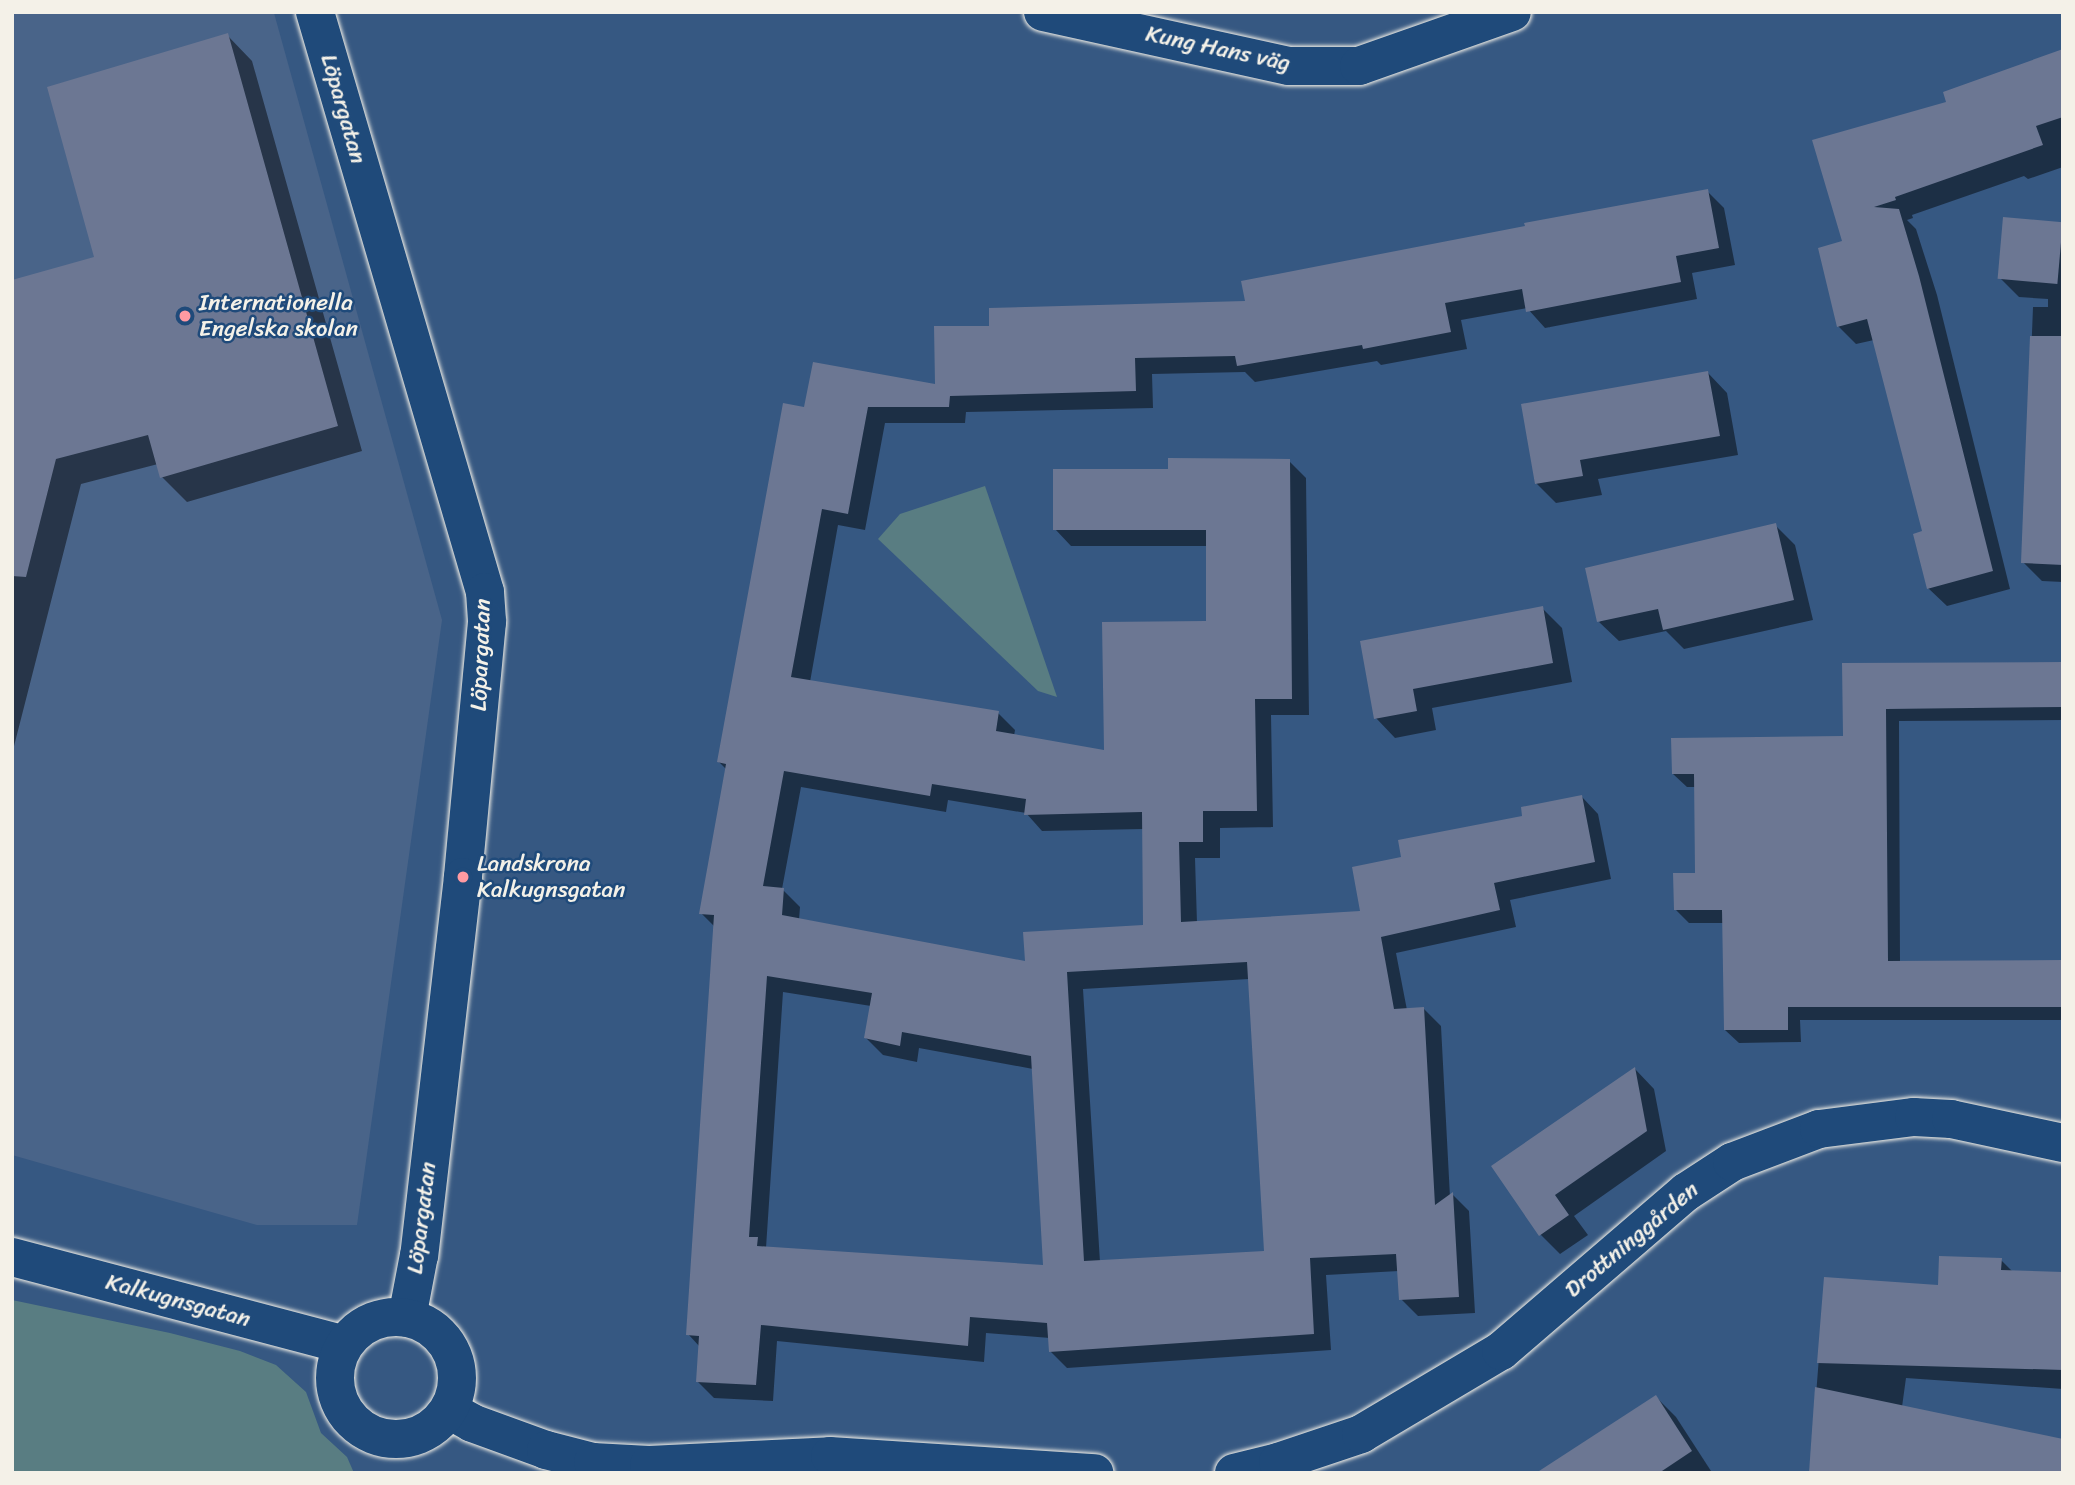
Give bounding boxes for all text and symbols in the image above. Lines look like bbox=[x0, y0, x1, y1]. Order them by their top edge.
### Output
street label: Kung Hans väg bbox=[1143, 20, 1293, 78]
street label: Löpargatan bbox=[314, 51, 372, 167]
place label: Internationella Engelska skolan bbox=[199, 289, 359, 343]
marker: Internationella Engelska skolan bbox=[177, 308, 193, 324]
street label: Löpargatan bbox=[465, 598, 497, 712]
place label: Landskrona Kalkugnsgatan bbox=[477, 850, 625, 904]
marker: Landskrona Kalkugnsgatan bbox=[455, 869, 471, 885]
street label: Löpargatan bbox=[401, 1160, 443, 1276]
street label: Drottninggården bbox=[1560, 1176, 1704, 1304]
street label: Kalkugnsgatan bbox=[103, 1268, 253, 1334]

